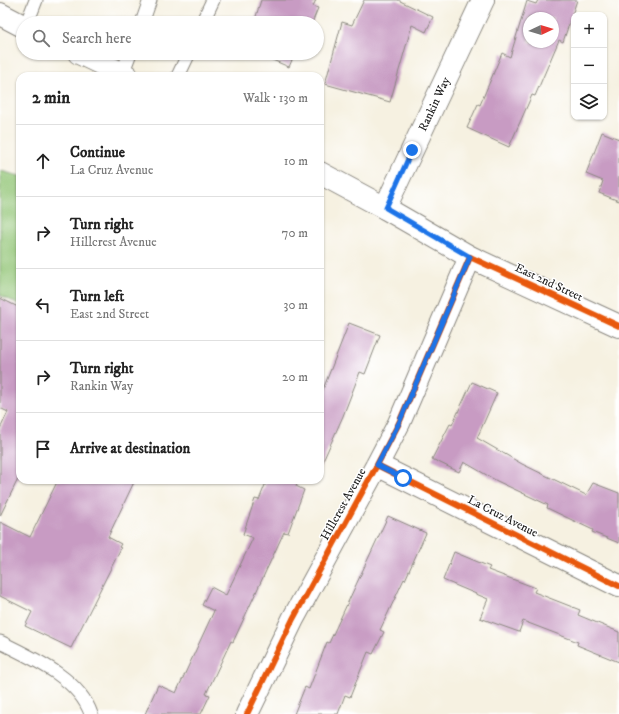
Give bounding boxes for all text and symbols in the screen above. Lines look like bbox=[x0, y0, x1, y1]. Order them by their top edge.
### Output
north arrow bbox=[523, 12, 559, 48]
map controls bbox=[571, 12, 607, 120]
button: + bbox=[571, 12, 607, 48]
search box bbox=[16, 16, 324, 60]
icon: search bbox=[30, 27, 52, 49]
text: Search here bbox=[62, 29, 131, 48]
button: − bbox=[571, 48, 607, 84]
street label: Rankin Way bbox=[415, 74, 454, 134]
button: layers bbox=[571, 84, 607, 120]
text: 2 min bbox=[32, 87, 70, 109]
text: Walk · 130 m bbox=[243, 90, 308, 106]
route end bbox=[403, 141, 421, 159]
text: Continue bbox=[70, 143, 125, 162]
icon: ahead bbox=[32, 150, 54, 172]
text: 10 m bbox=[284, 153, 308, 169]
text: La Cruz Avenue bbox=[70, 162, 153, 178]
text: Turn right bbox=[70, 215, 133, 234]
icon: right bbox=[32, 222, 54, 244]
text: 70 m bbox=[282, 225, 308, 241]
text: Hillcrest Avenue bbox=[70, 234, 157, 250]
street label: East 2nd Street bbox=[512, 260, 585, 305]
text: Turn left bbox=[70, 287, 124, 306]
icon: left bbox=[32, 294, 54, 316]
text: 30 m bbox=[284, 297, 308, 313]
text: East 2nd Street bbox=[70, 306, 149, 322]
text: Turn right bbox=[70, 359, 133, 378]
icon: right bbox=[32, 366, 54, 388]
text: 20 m bbox=[282, 369, 308, 385]
text: Rankin Way bbox=[70, 378, 133, 394]
icon: arrive bbox=[32, 438, 54, 460]
text: Arrive at destination bbox=[70, 439, 190, 458]
street label: Hillcrest Avenue bbox=[317, 466, 369, 543]
route start bbox=[394, 469, 412, 487]
street label: La Cruz Avenue bbox=[465, 492, 540, 541]

